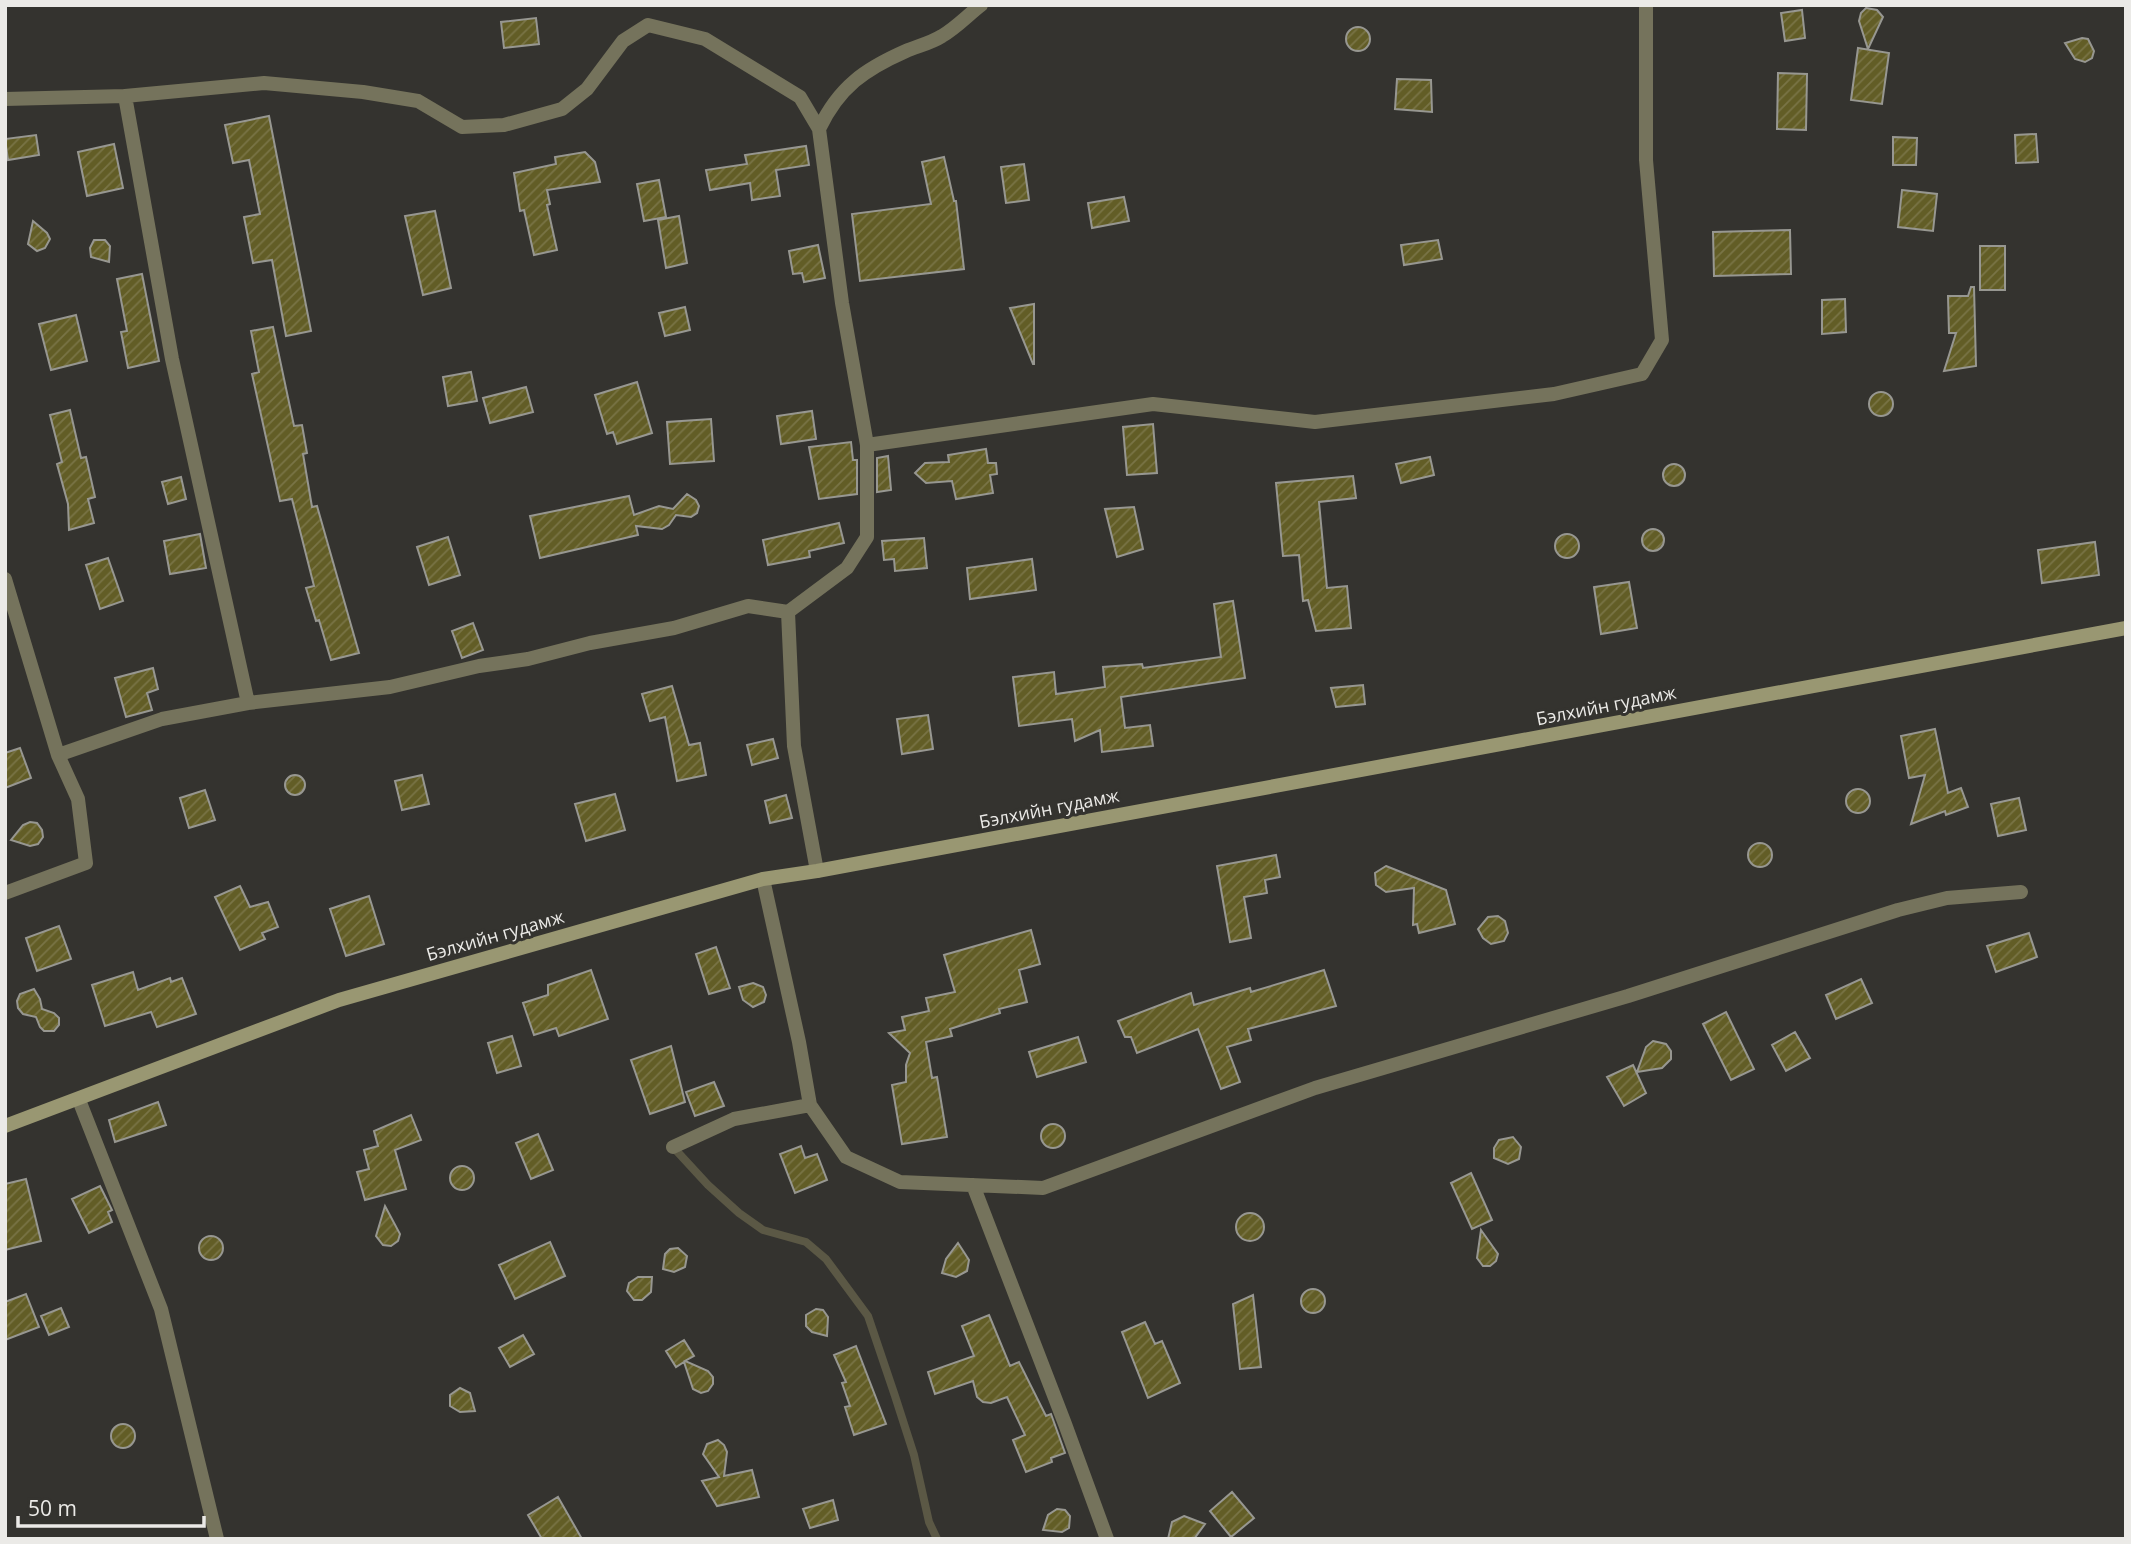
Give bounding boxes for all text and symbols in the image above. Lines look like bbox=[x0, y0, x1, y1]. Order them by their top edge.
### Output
street label: Бэлхийн гудамж bbox=[1534, 680, 1679, 730]
street label: Бэлхийн гудамж bbox=[977, 783, 1122, 833]
street label: Бэлхийн гудамж bbox=[423, 904, 567, 966]
scale bar bbox=[18, 1484, 203, 1528]
text: 50 m bbox=[28, 1494, 77, 1522]

